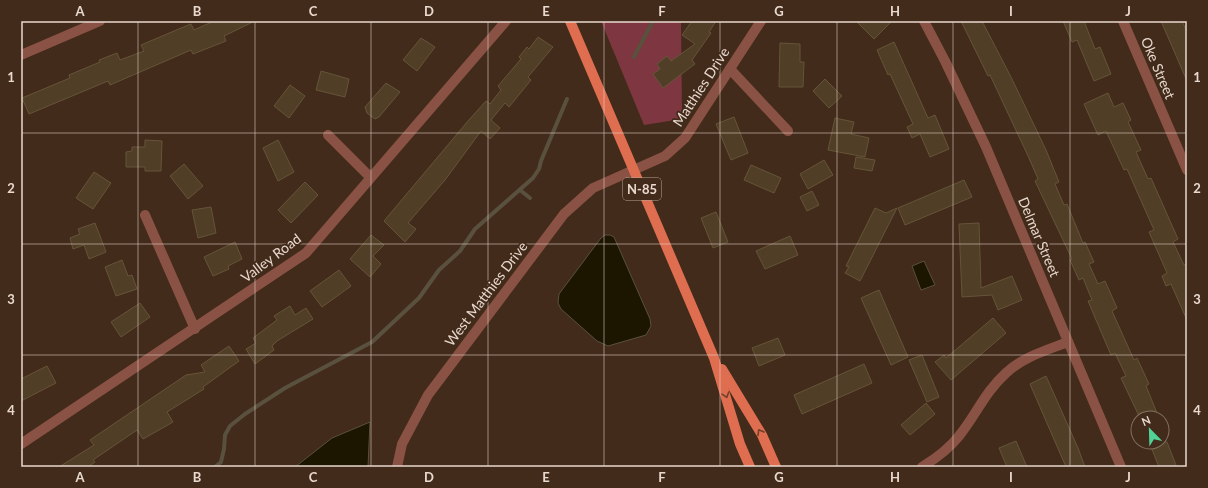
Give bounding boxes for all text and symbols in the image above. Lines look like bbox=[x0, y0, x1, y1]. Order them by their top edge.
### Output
text: A bbox=[74, 3, 85, 19]
text: B bbox=[193, 3, 202, 19]
text: C bbox=[309, 3, 318, 19]
text: D bbox=[424, 3, 434, 19]
text: E bbox=[542, 3, 550, 19]
text: F bbox=[658, 3, 666, 19]
text: G bbox=[774, 3, 784, 19]
text: H bbox=[890, 3, 900, 19]
text: I bbox=[1009, 3, 1013, 19]
text: J bbox=[1125, 3, 1131, 19]
street label: Oke Street bbox=[1138, 34, 1179, 101]
street label: Matthies Drive bbox=[669, 44, 732, 129]
text: 1 bbox=[7, 69, 15, 85]
text: 1 bbox=[1193, 69, 1201, 85]
road number: N-85 bbox=[623, 178, 661, 200]
text: 2 bbox=[7, 180, 15, 196]
text: 2 bbox=[1193, 180, 1201, 196]
street label: Delmar Street bbox=[1015, 194, 1064, 279]
street label: Valley Road bbox=[237, 230, 304, 286]
street label: West Matthies Drive bbox=[441, 238, 530, 349]
text: 3 bbox=[7, 291, 15, 307]
text: 3 bbox=[1193, 291, 1201, 307]
one-way arrow bbox=[721, 391, 730, 398]
text: 4 bbox=[7, 402, 15, 418]
text: 4 bbox=[1193, 402, 1201, 418]
north arrow bbox=[1130, 410, 1170, 450]
text: N bbox=[1139, 413, 1152, 428]
one-way arrow bbox=[757, 428, 764, 436]
text: A bbox=[74, 469, 85, 485]
text: B bbox=[193, 469, 202, 485]
text: C bbox=[309, 469, 318, 485]
text: D bbox=[424, 469, 434, 485]
text: E bbox=[542, 469, 550, 485]
text: F bbox=[658, 469, 666, 485]
text: G bbox=[774, 469, 784, 485]
text: H bbox=[890, 469, 900, 485]
text: I bbox=[1009, 469, 1013, 485]
text: J bbox=[1125, 469, 1131, 485]

